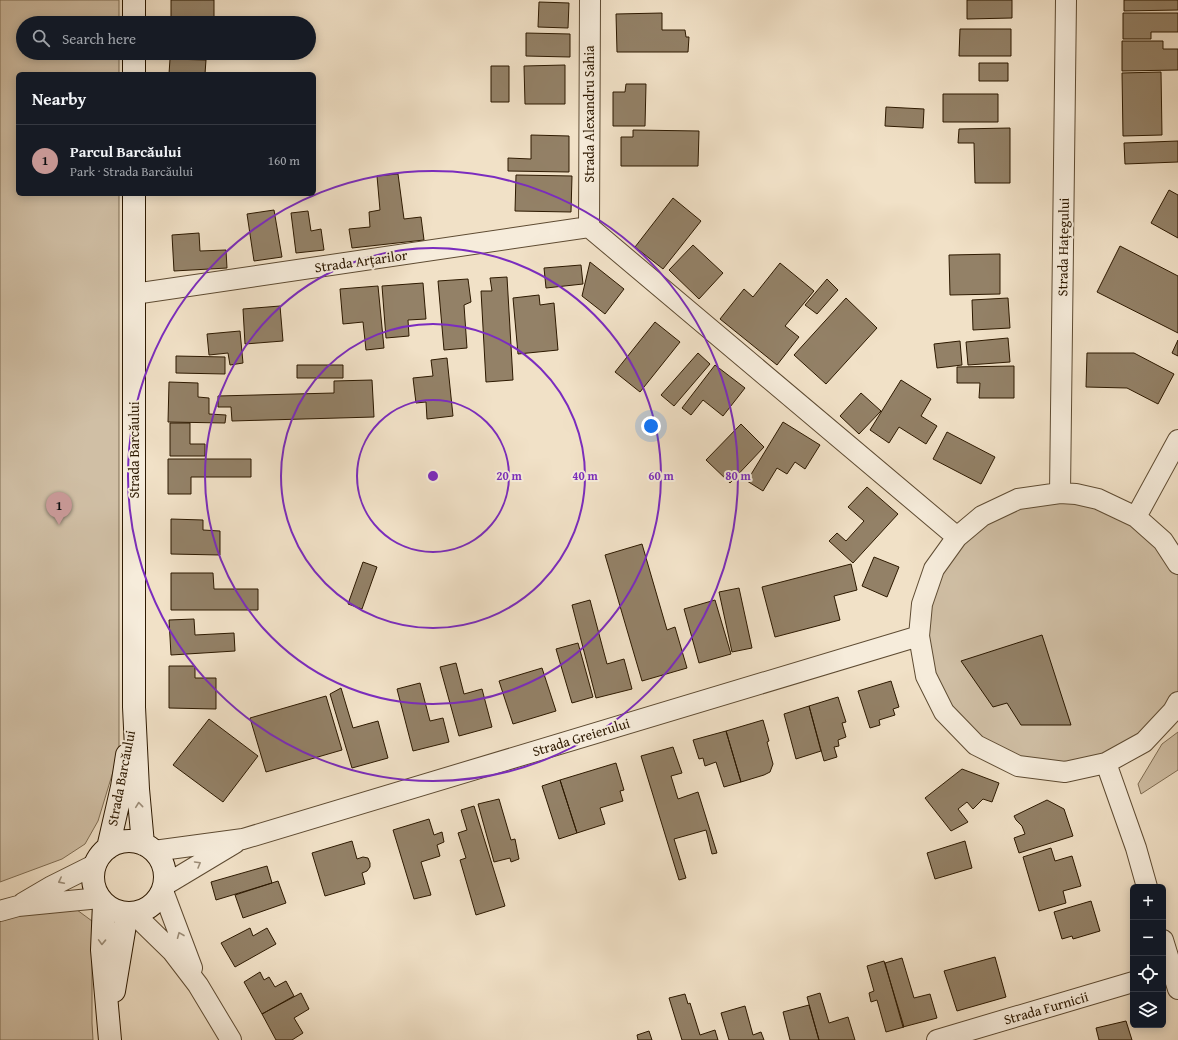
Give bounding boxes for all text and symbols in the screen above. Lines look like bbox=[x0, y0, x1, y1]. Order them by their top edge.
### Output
search box bbox=[16, 16, 316, 60]
icon: search bbox=[30, 27, 52, 49]
text: Search here bbox=[62, 28, 136, 49]
street label: Strada Alexandru Sahia bbox=[579, 45, 599, 183]
text: Nearby bbox=[32, 86, 86, 111]
text: Parcul Barcăului bbox=[70, 141, 181, 162]
text: 1 bbox=[42, 151, 48, 170]
text: 160 m bbox=[268, 151, 300, 170]
text: Park · Strada Barcăului bbox=[70, 162, 193, 181]
street label: Strada Hațegului bbox=[1052, 197, 1074, 296]
street label: Strada Arțarilor bbox=[313, 245, 409, 277]
street label: Strada Barcăului bbox=[124, 401, 144, 499]
your location bbox=[641, 416, 661, 436]
text: 20 m bbox=[496, 467, 522, 484]
text: 40 m bbox=[572, 467, 598, 484]
text: 60 m bbox=[648, 467, 674, 484]
text: 80 m bbox=[725, 467, 751, 484]
centre of rings bbox=[426, 469, 440, 483]
pin: 1 bbox=[46, 492, 72, 525]
street label: Strada Greierului bbox=[530, 713, 632, 761]
street label: Strada Barcăului bbox=[102, 728, 140, 828]
one-way arrow bbox=[135, 802, 144, 808]
one-way arrow bbox=[194, 862, 201, 869]
one-way arrow bbox=[57, 877, 65, 884]
map controls bbox=[1130, 884, 1166, 1028]
button: + bbox=[1130, 884, 1166, 920]
button: − bbox=[1130, 920, 1166, 956]
one-way arrow bbox=[177, 932, 185, 940]
one-way arrow bbox=[98, 939, 107, 945]
button: locate bbox=[1130, 956, 1166, 992]
street label: Strada Furnicii bbox=[1001, 986, 1091, 1030]
button: layers bbox=[1130, 992, 1166, 1028]

